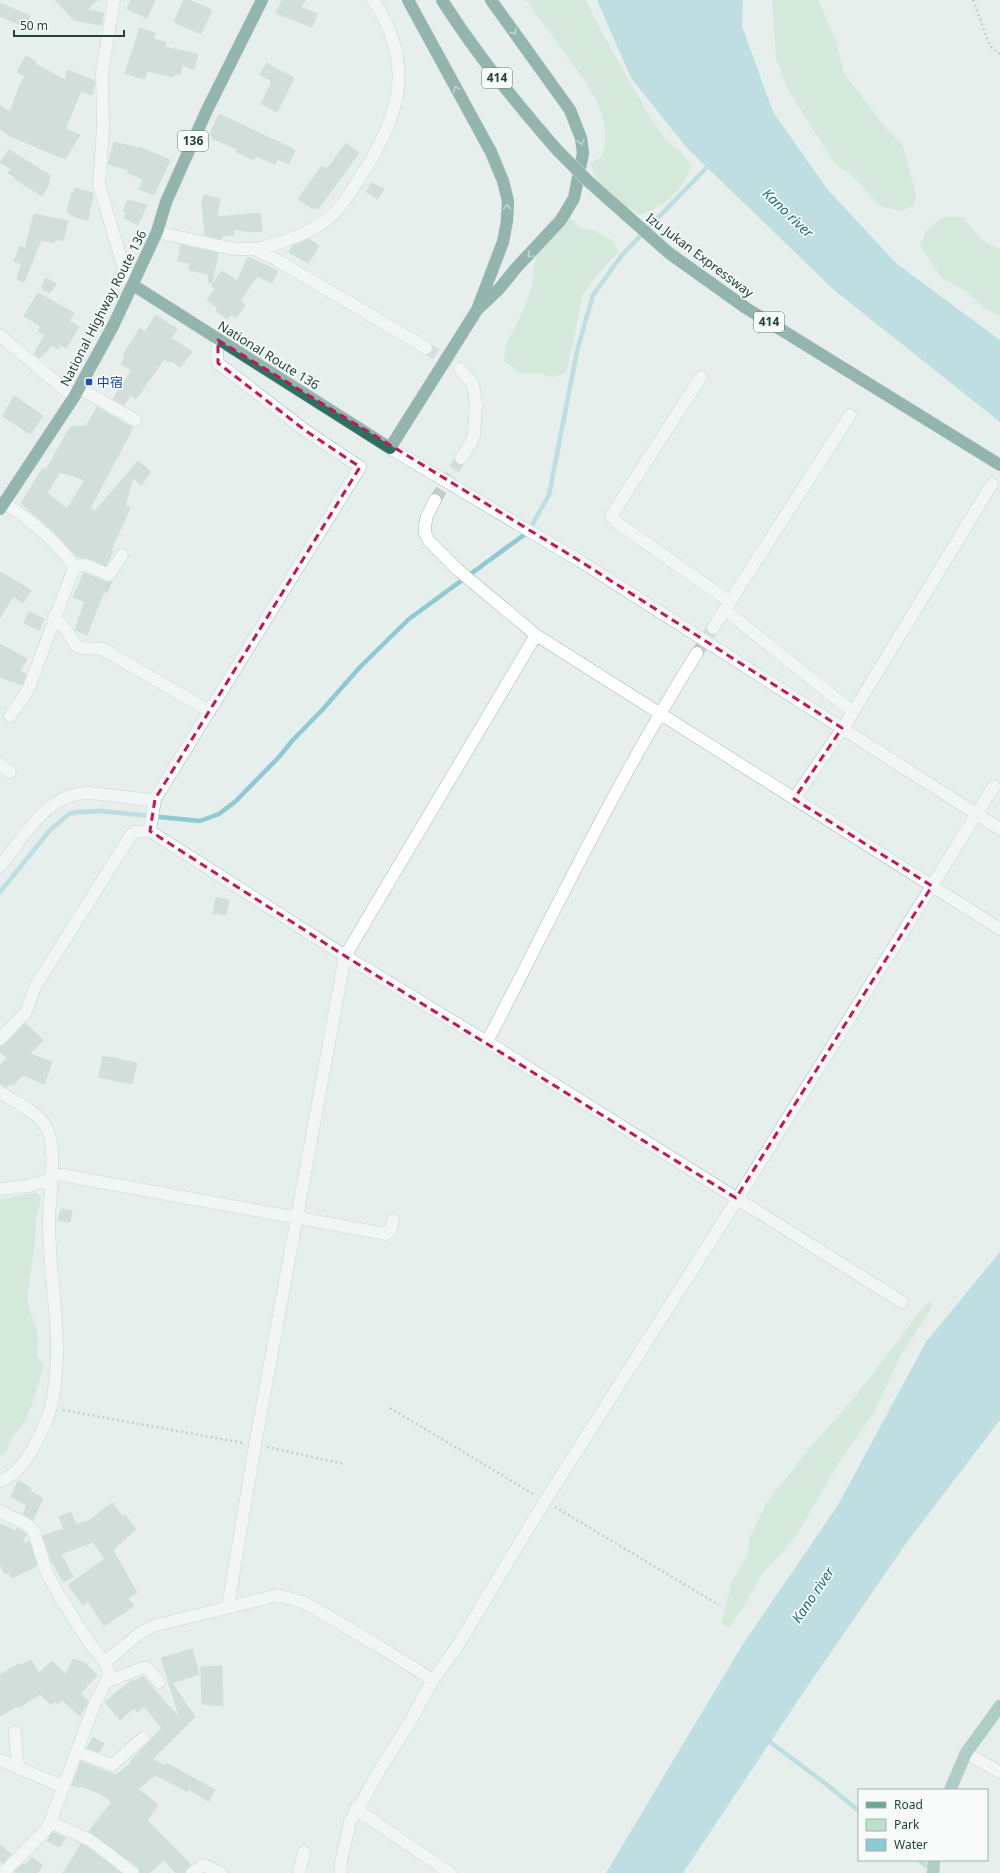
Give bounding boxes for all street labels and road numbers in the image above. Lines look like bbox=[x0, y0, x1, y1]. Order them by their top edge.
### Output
road number: 414 bbox=[482, 68, 512, 88]
road number: 136 bbox=[178, 131, 208, 151]
street label: Izu Jukan Expressway bbox=[643, 209, 758, 302]
street label: National Highway Route 136 bbox=[56, 227, 150, 389]
road number: 414 bbox=[754, 312, 784, 332]
street label: National Route 136 bbox=[215, 316, 323, 394]

